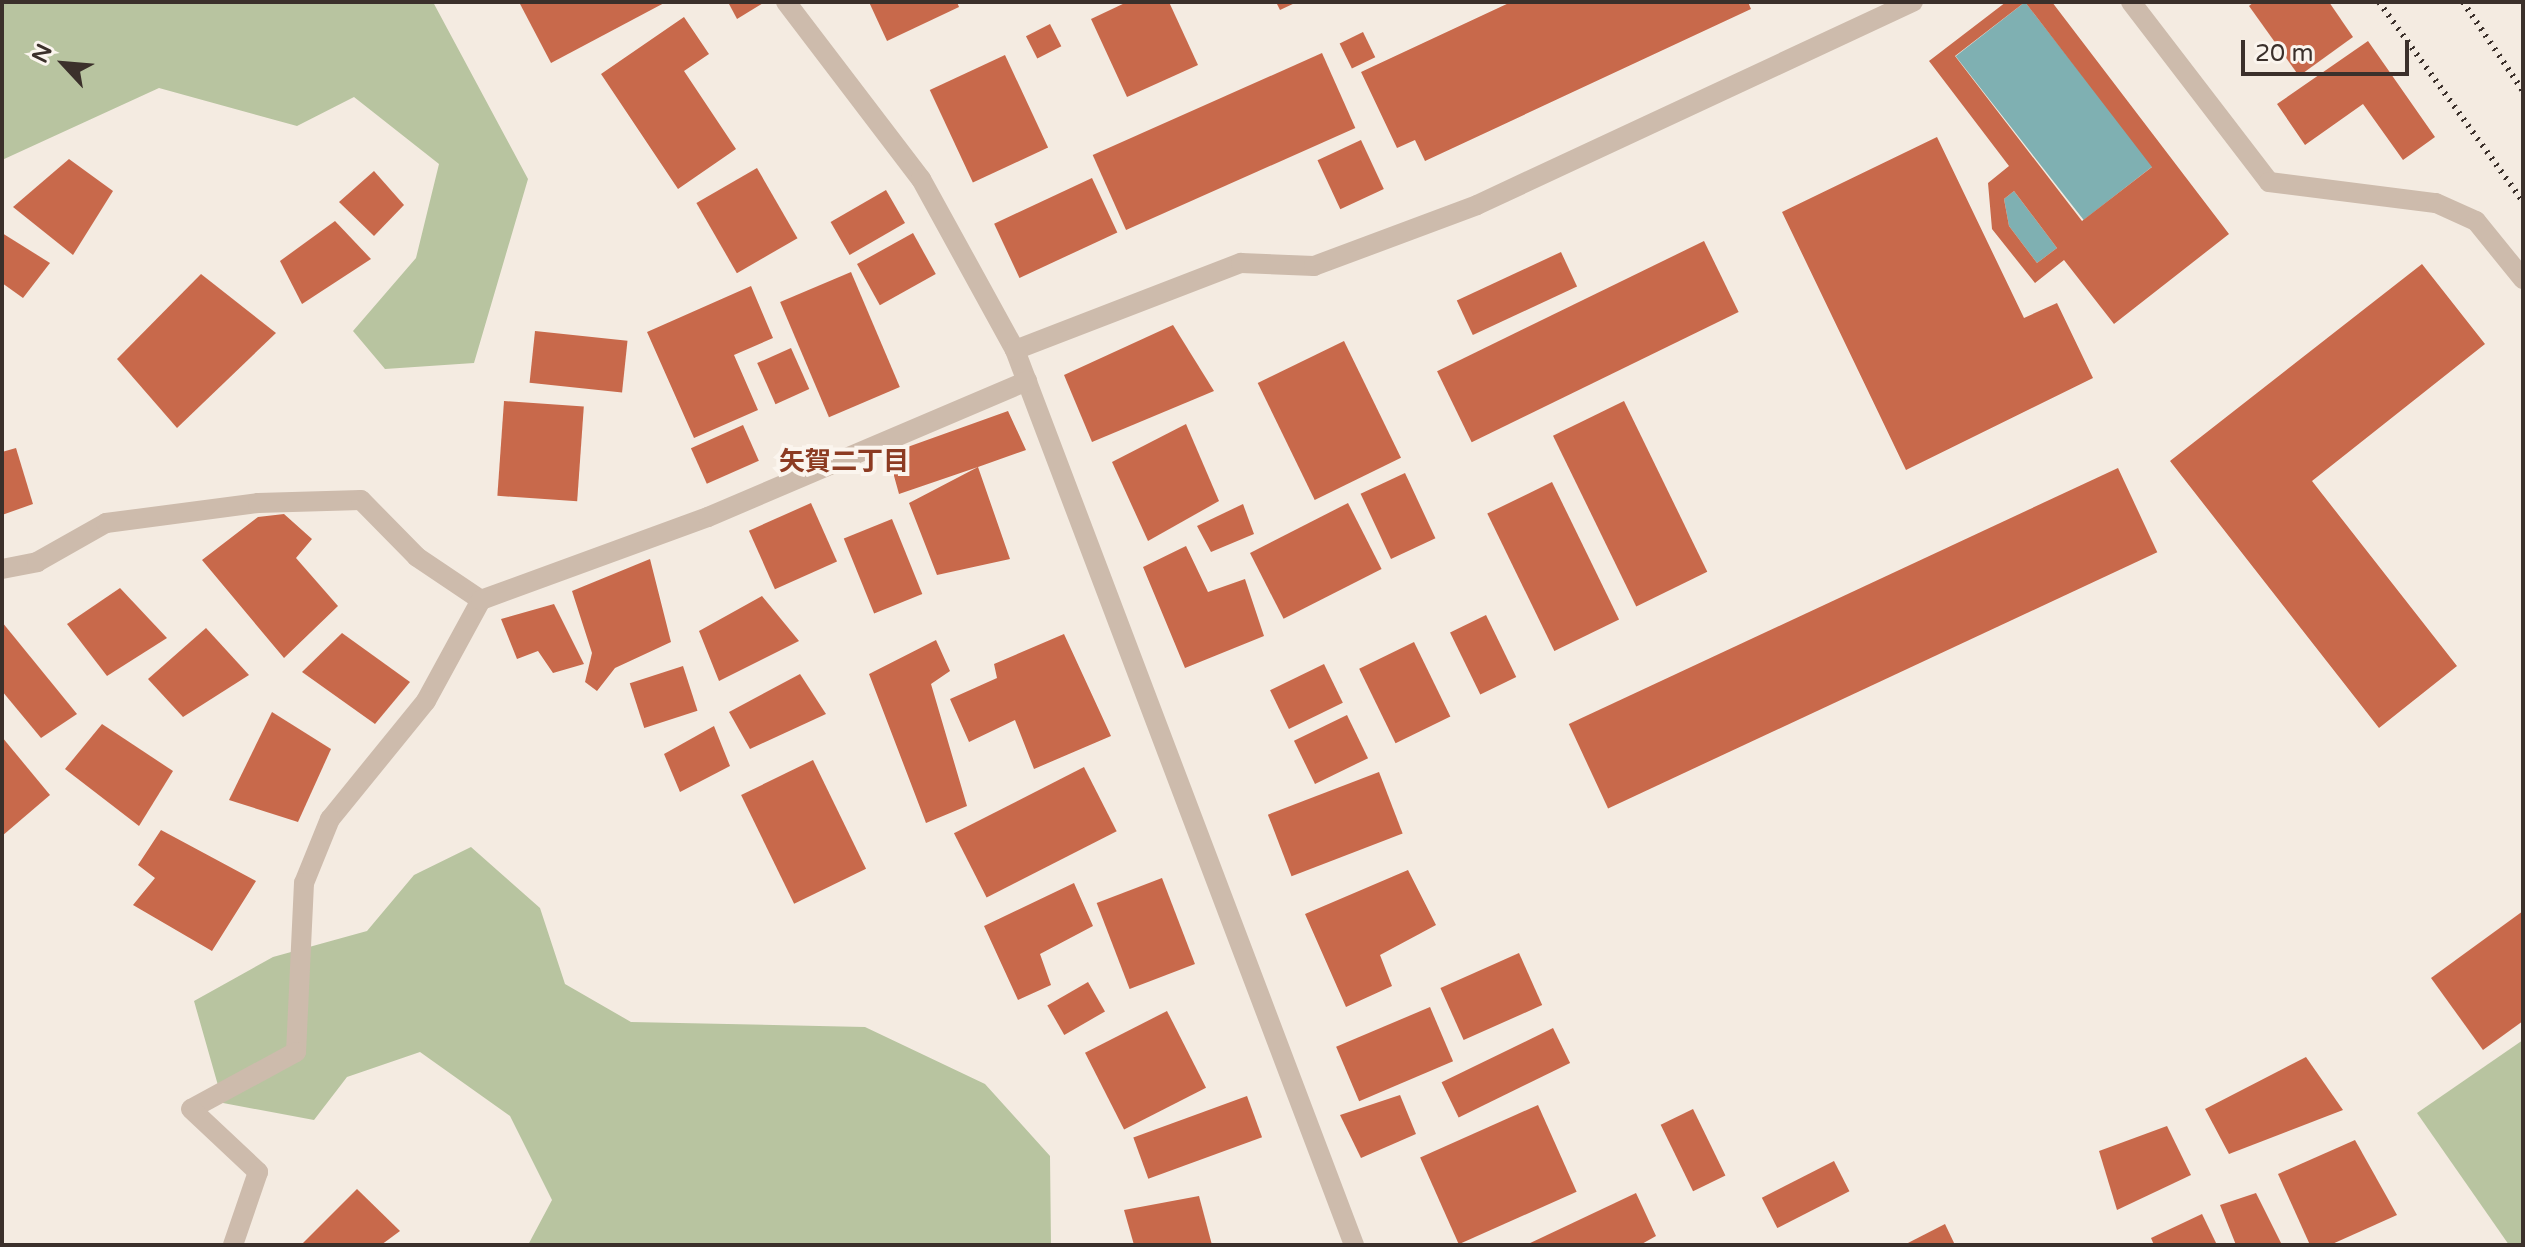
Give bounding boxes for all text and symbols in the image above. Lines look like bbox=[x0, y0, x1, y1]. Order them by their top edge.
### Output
north arrow bbox=[24, 24, 104, 104]
scale bar bbox=[2245, 24, 2413, 74]
text: 20 m bbox=[2255, 39, 2313, 68]
text: N bbox=[27, 40, 58, 67]
district label: 矢賀二丁目 bbox=[779, 446, 909, 478]

